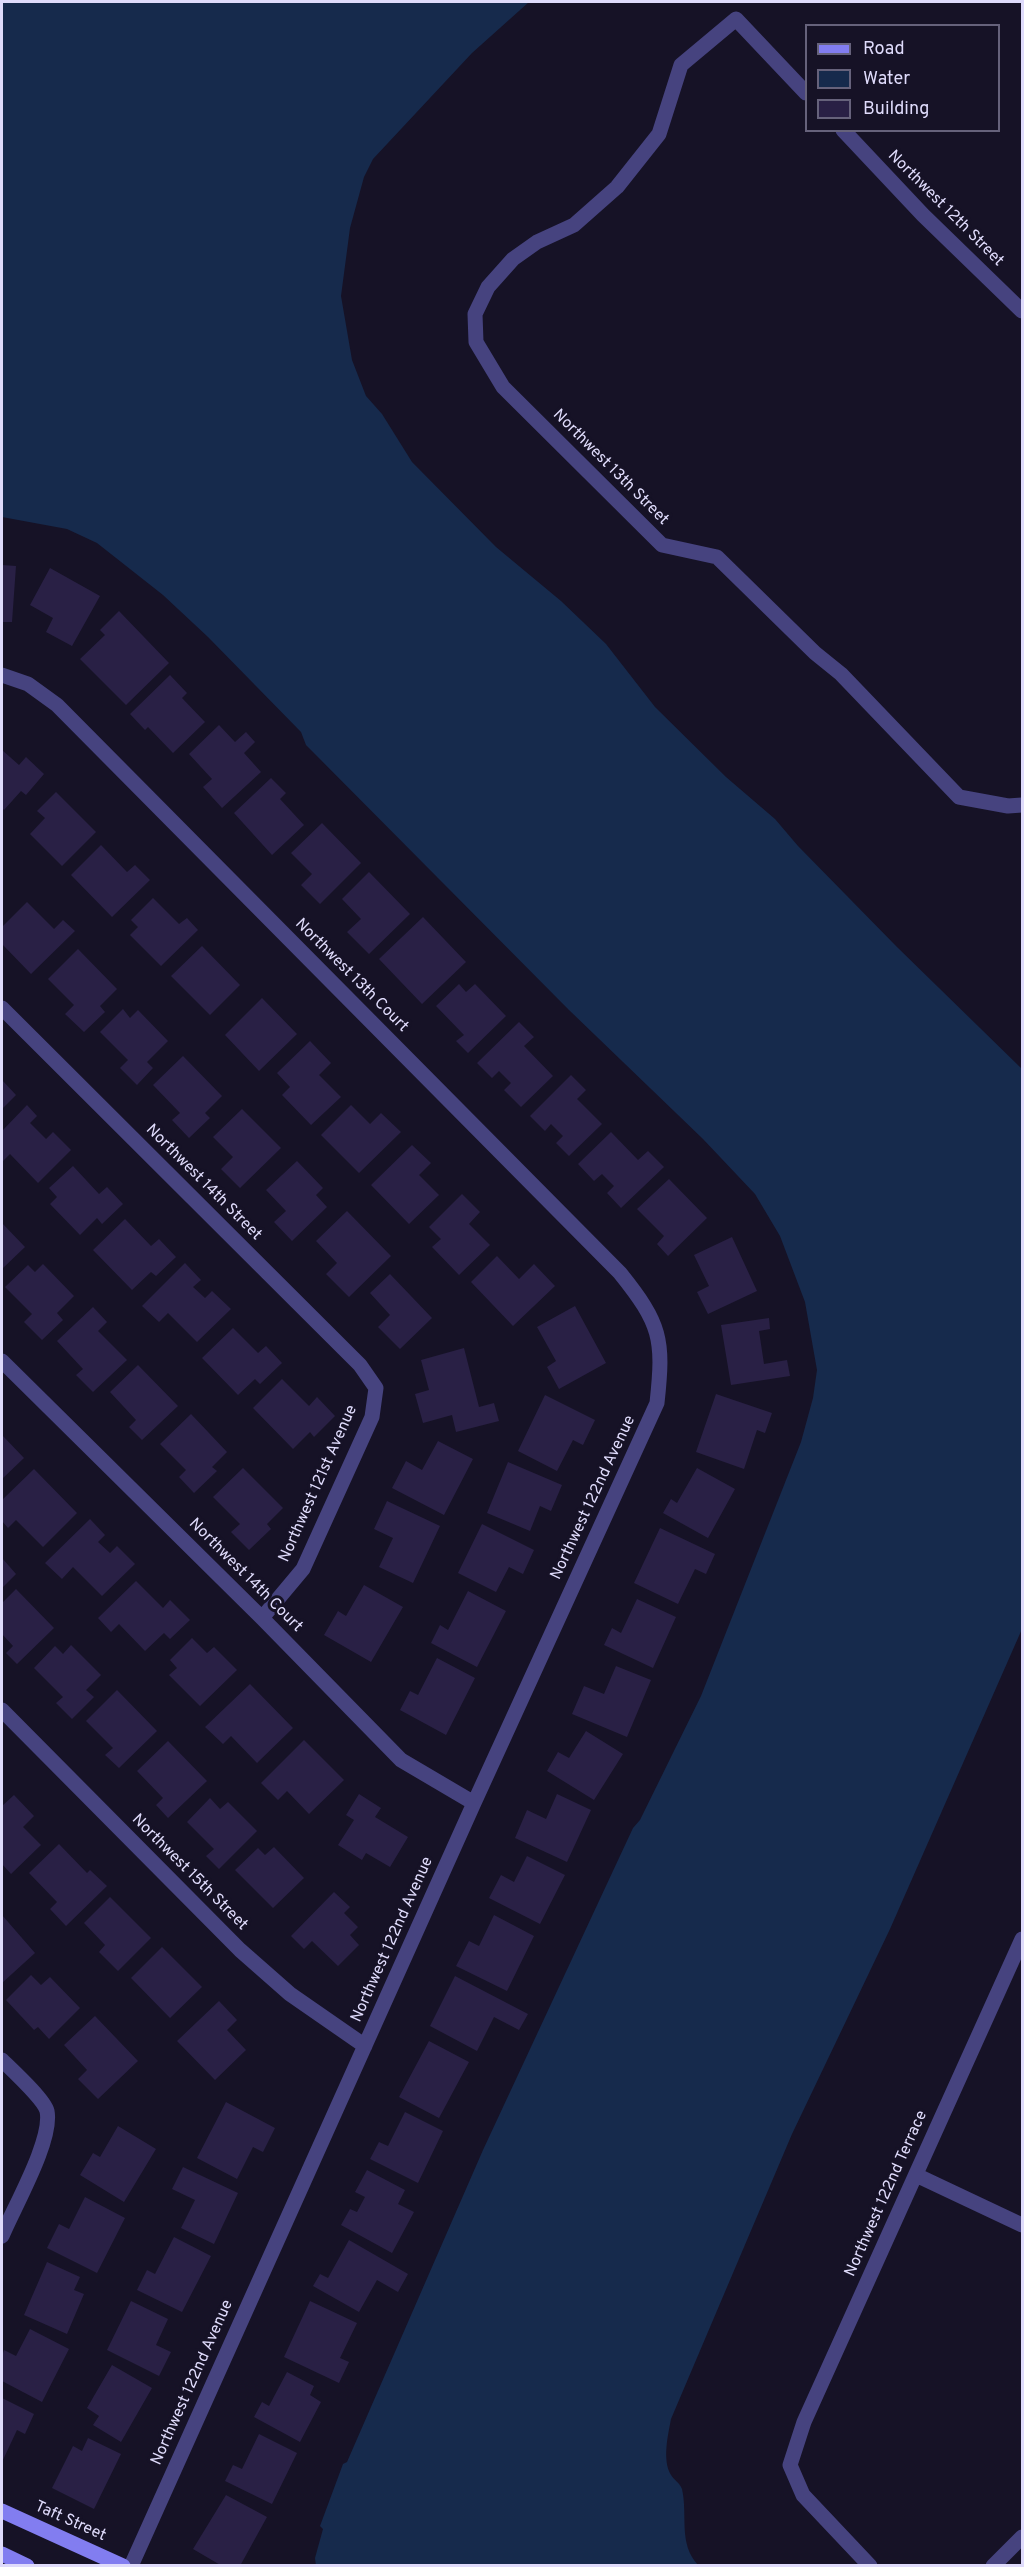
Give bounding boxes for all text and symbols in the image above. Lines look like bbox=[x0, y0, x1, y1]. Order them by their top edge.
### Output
legend bbox=[805, 24, 1000, 132]
text: Road bbox=[863, 38, 905, 61]
text: Water bbox=[863, 68, 910, 91]
text: Building bbox=[863, 98, 929, 121]
street label: Northwest 12th Street bbox=[883, 147, 1007, 271]
street label: Northwest 13th Street bbox=[548, 406, 672, 530]
street label: Northwest 13th Court bbox=[290, 915, 412, 1037]
street label: Northwest 14th Street bbox=[141, 1121, 265, 1245]
street label: Northwest 121st Avenue bbox=[276, 1402, 362, 1566]
street label: Northwest 122nd Avenue bbox=[547, 1413, 641, 1583]
street label: Northwest 14th Court bbox=[184, 1515, 306, 1637]
street label: Northwest 15th Street bbox=[127, 1811, 251, 1935]
street label: Northwest 122nd Avenue bbox=[348, 1854, 438, 2026]
street label: Northwest 122nd Terrace bbox=[842, 2108, 932, 2280]
street label: Northwest 122nd Avenue bbox=[148, 2297, 238, 2469]
street label: Taft Street bbox=[31, 2498, 109, 2546]

